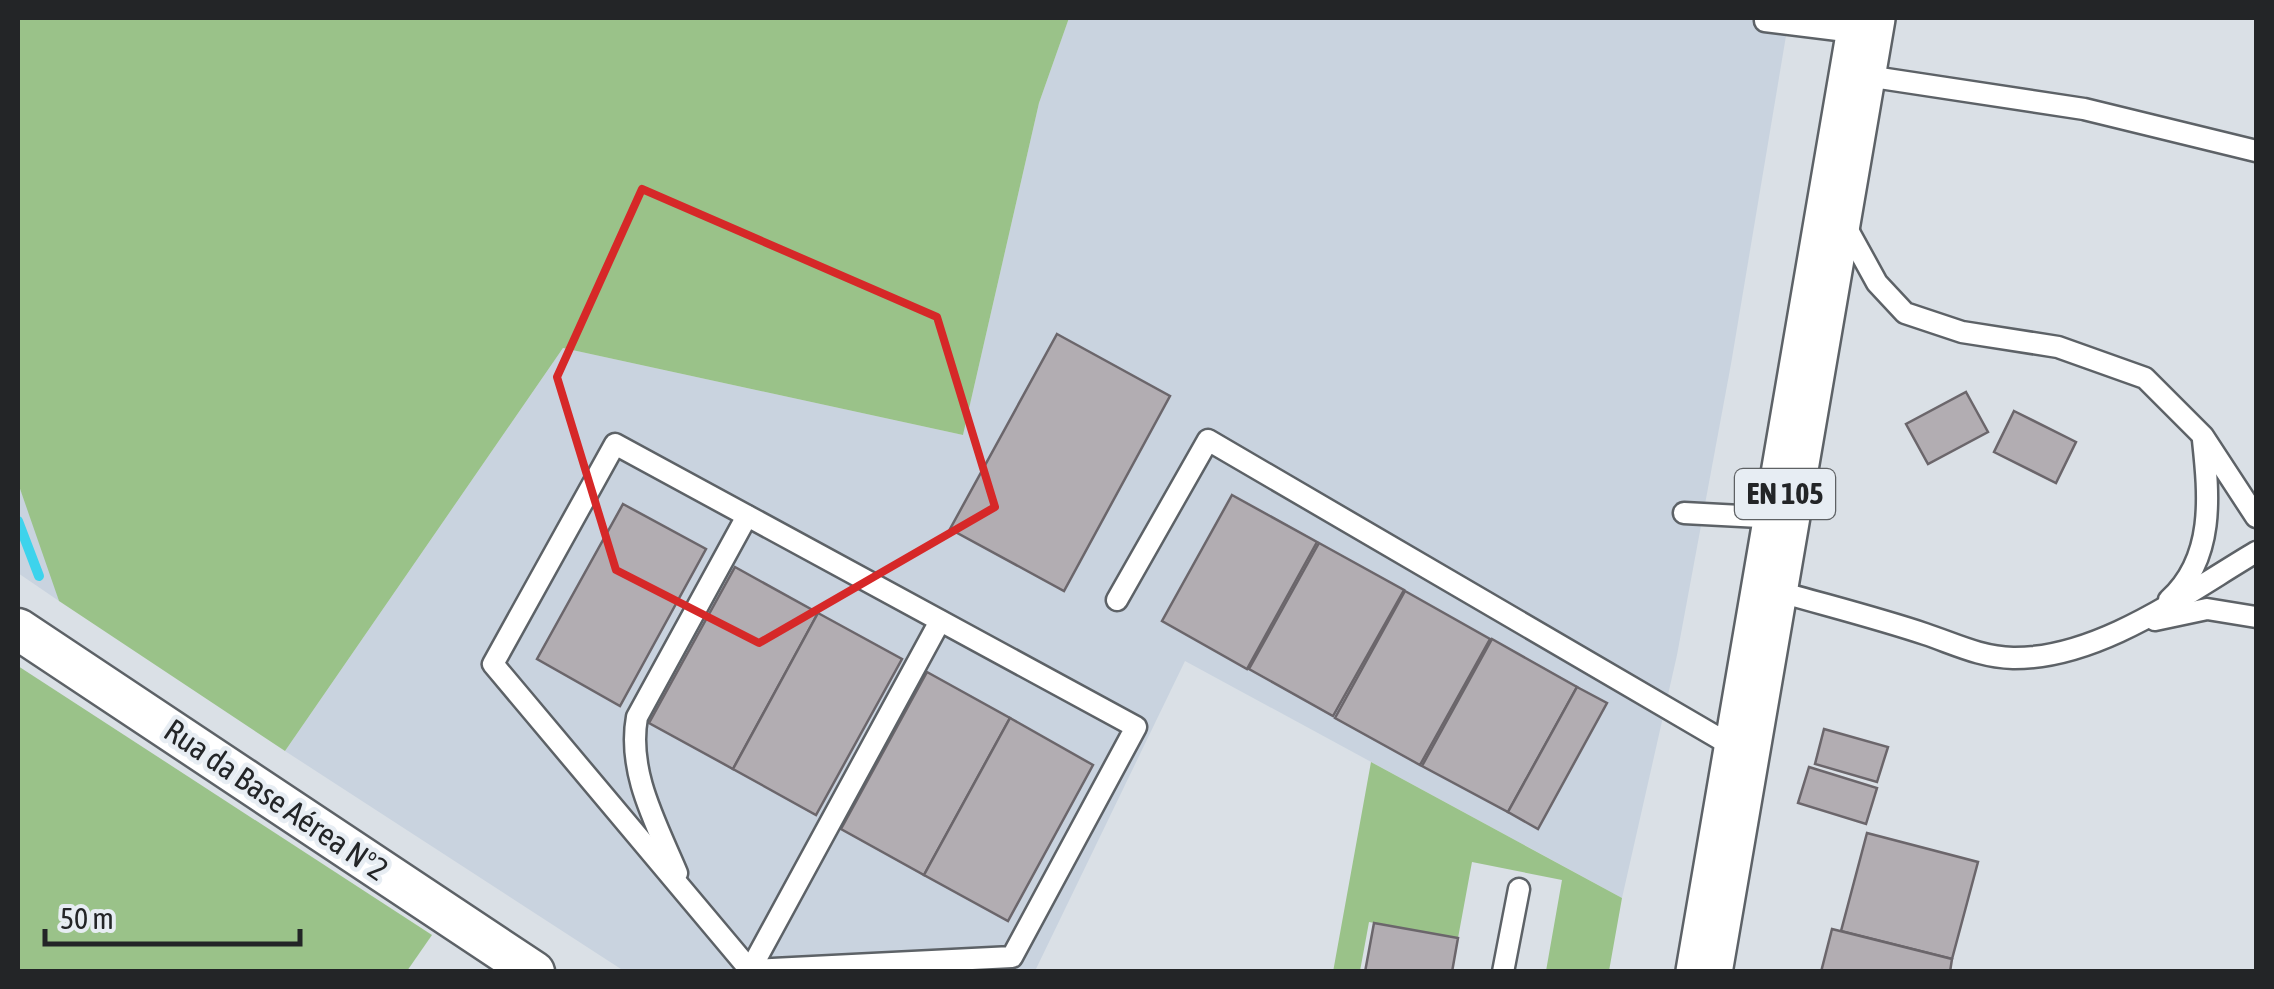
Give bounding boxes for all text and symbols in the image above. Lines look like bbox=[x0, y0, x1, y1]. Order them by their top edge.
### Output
road number: EN 105 bbox=[1735, 469, 1835, 519]
street label: Rua da Base Aérea Nº2 bbox=[158, 711, 395, 888]
scale bar bbox=[45, 884, 300, 946]
text: 50 m bbox=[60, 901, 114, 935]

